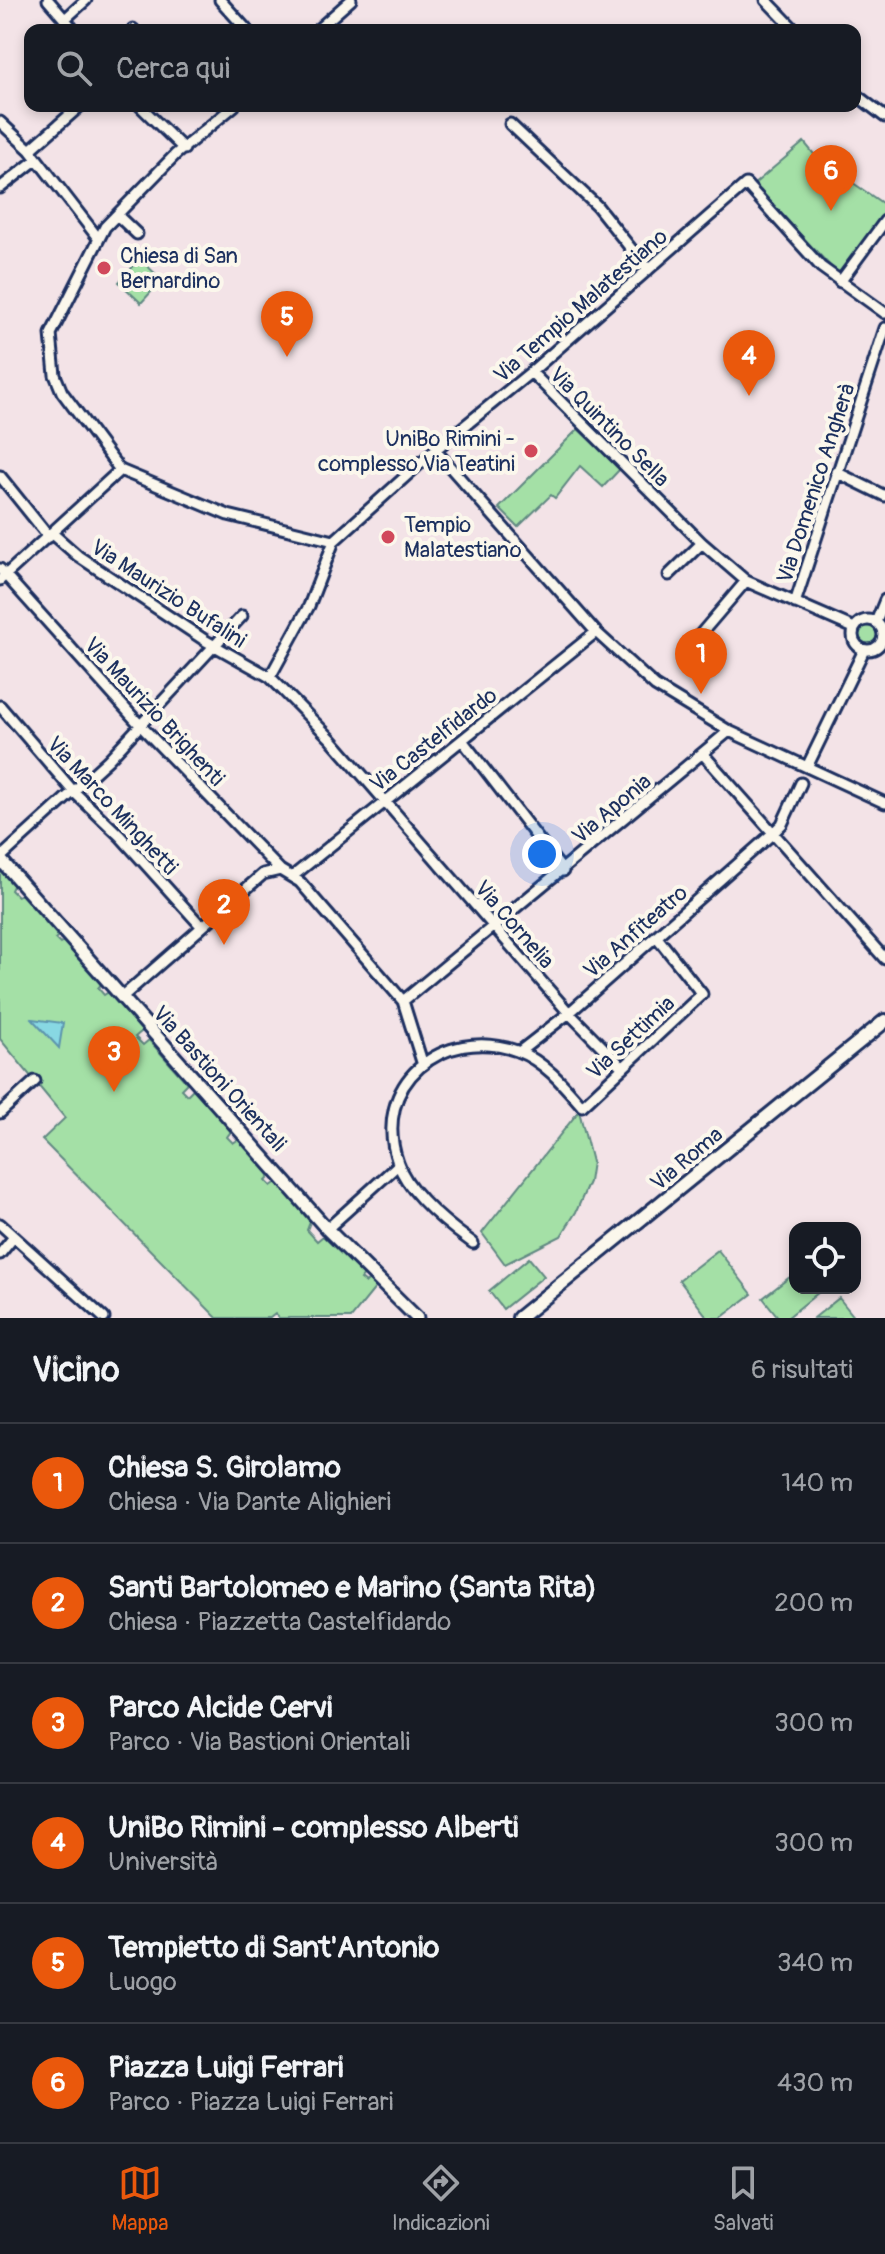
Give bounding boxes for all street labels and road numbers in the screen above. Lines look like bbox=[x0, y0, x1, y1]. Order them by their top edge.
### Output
street label: Via Tempio Malatestiano bbox=[488, 222, 674, 389]
street label: Via Quintino Sella bbox=[543, 361, 675, 493]
street label: Via Domenico Angherà bbox=[770, 380, 861, 587]
street label: Via Maurizio Bufalini bbox=[86, 533, 251, 655]
street label: Via Maurizio Brighenti bbox=[78, 631, 231, 792]
street label: Via Castelfidardo bbox=[364, 681, 503, 798]
street label: Via Marco Minghetti bbox=[41, 730, 184, 881]
street label: Via Aponia bbox=[566, 768, 657, 850]
street label: Via Cornelia bbox=[468, 875, 560, 975]
street label: Via Anfiteatro bbox=[578, 879, 694, 985]
street label: Via Settimia bbox=[581, 990, 681, 1086]
street label: Via Bastioni Orientali bbox=[146, 1000, 292, 1157]
street label: Via Roma bbox=[645, 1120, 728, 1197]

